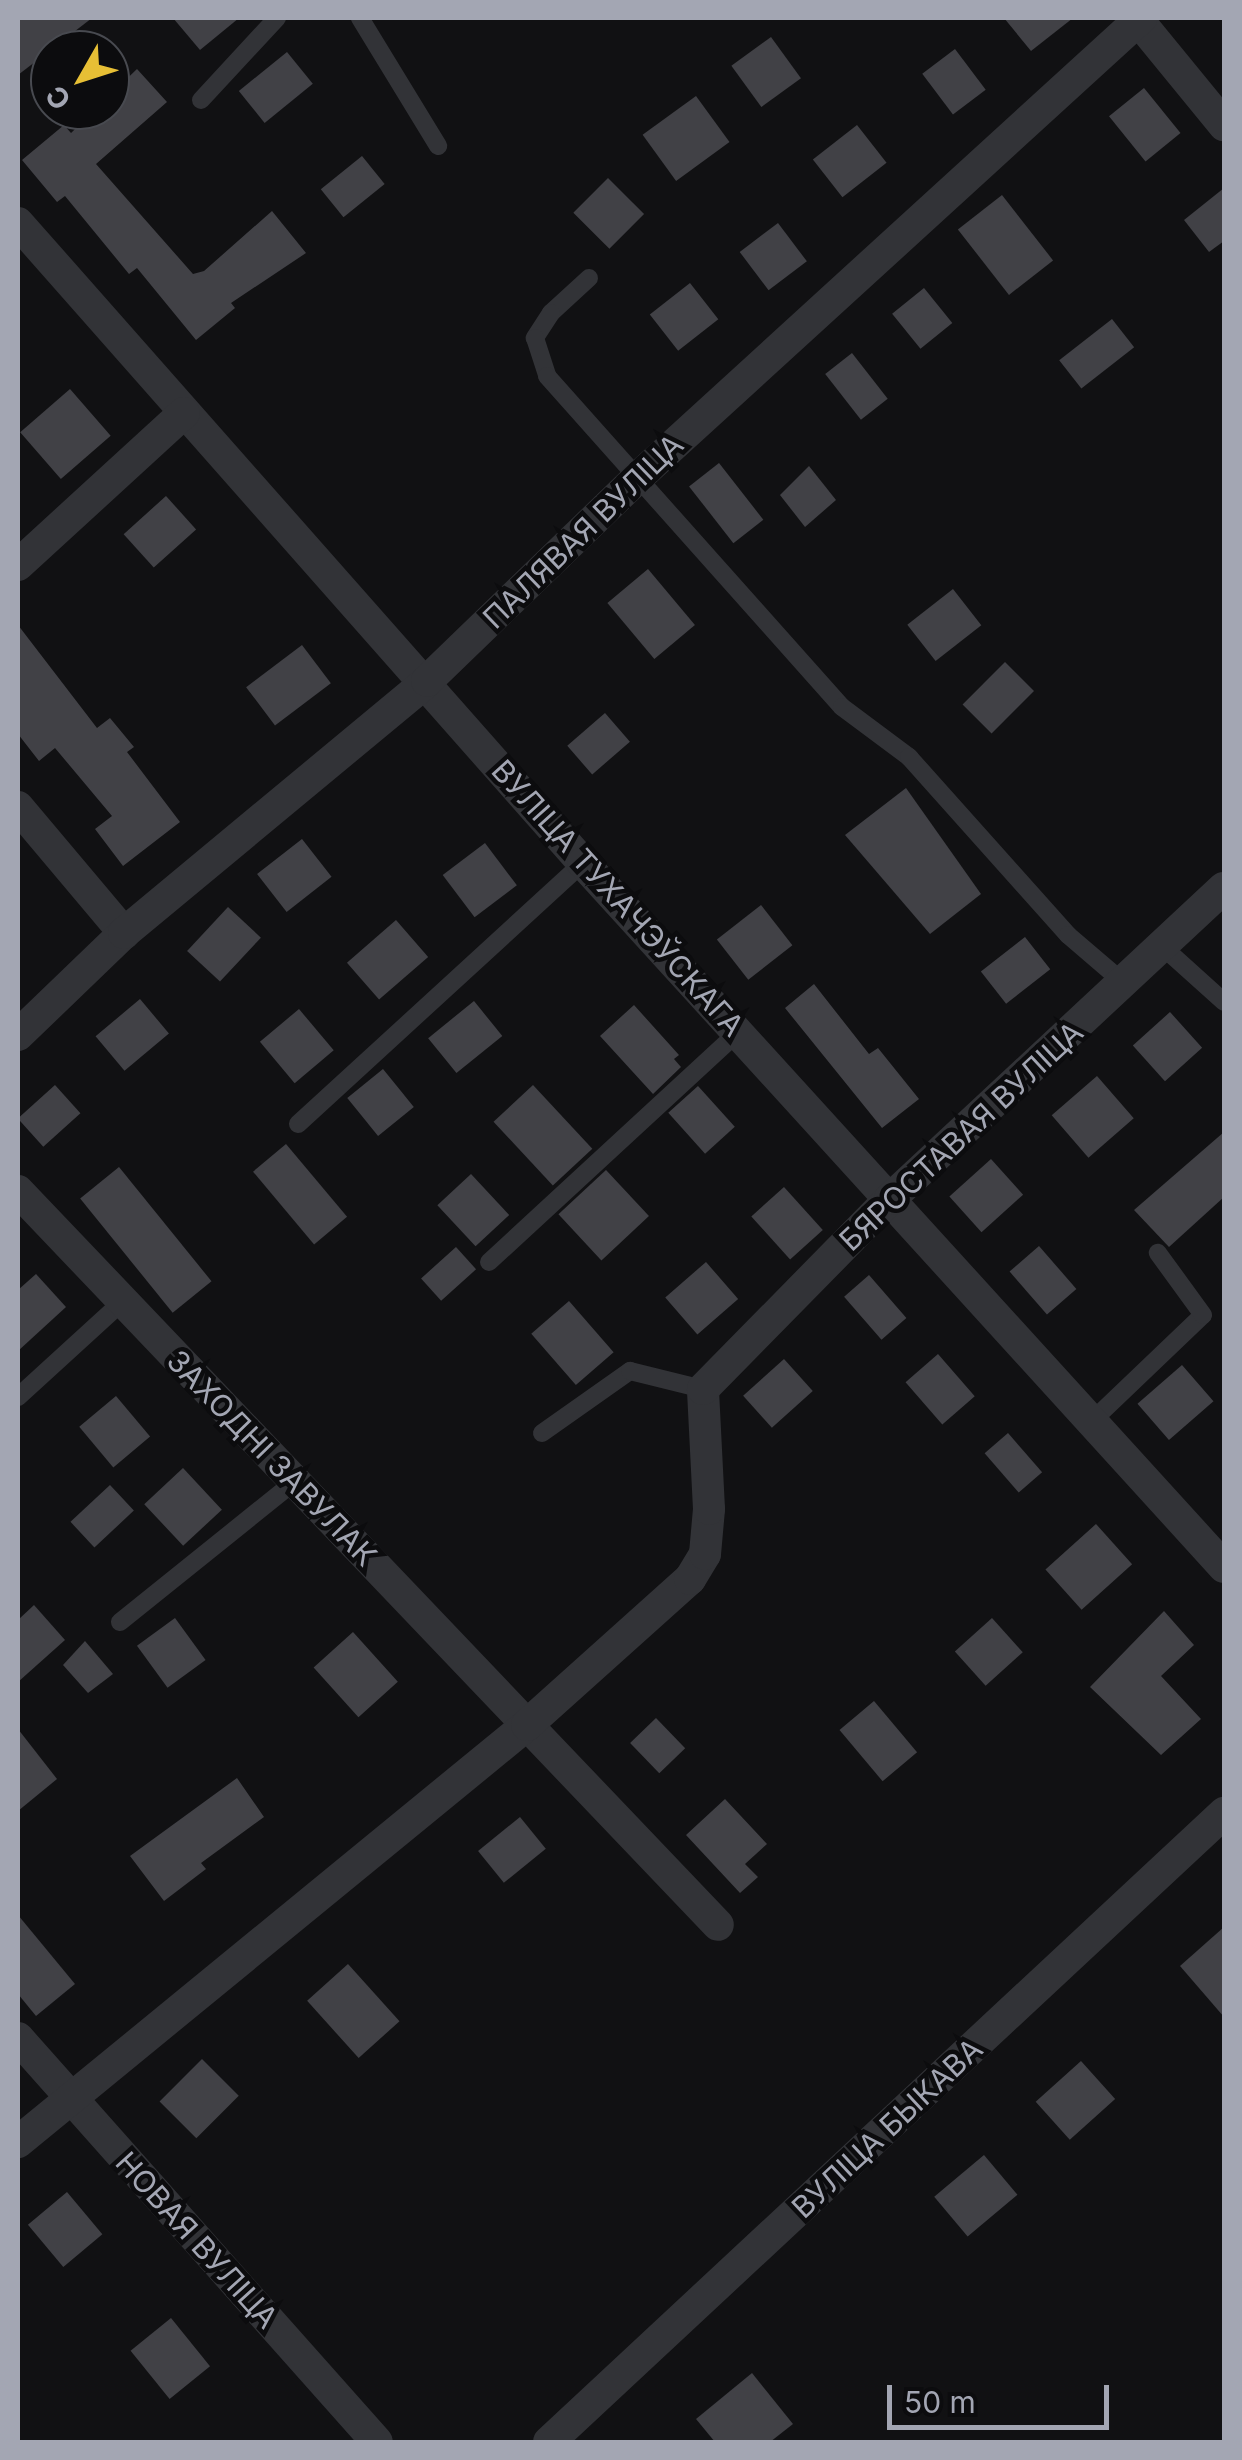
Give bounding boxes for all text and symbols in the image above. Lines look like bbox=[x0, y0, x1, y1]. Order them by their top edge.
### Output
north arrow bbox=[30, 30, 130, 130]
text: С bbox=[39, 79, 78, 116]
street label: ПАЛЯВАЯ ВУЛІЦА bbox=[476, 426, 690, 636]
street label: ВУЛІЦА ТУХАЧЭЎСКАГА bbox=[484, 752, 752, 1044]
street label: БЯРОСТАВАЯ ВУЛІЦА bbox=[832, 1014, 1090, 1258]
street label: ЗАХОДНІ ЗАВУЛАК bbox=[160, 1343, 384, 1573]
street label: ВУЛІЦА БЫКАВА bbox=[784, 2031, 990, 2225]
street label: НОВАЯ ВУЛІЦА bbox=[108, 2144, 286, 2336]
scale bar bbox=[892, 2365, 1114, 2427]
text: 50 m bbox=[904, 2384, 976, 2420]

